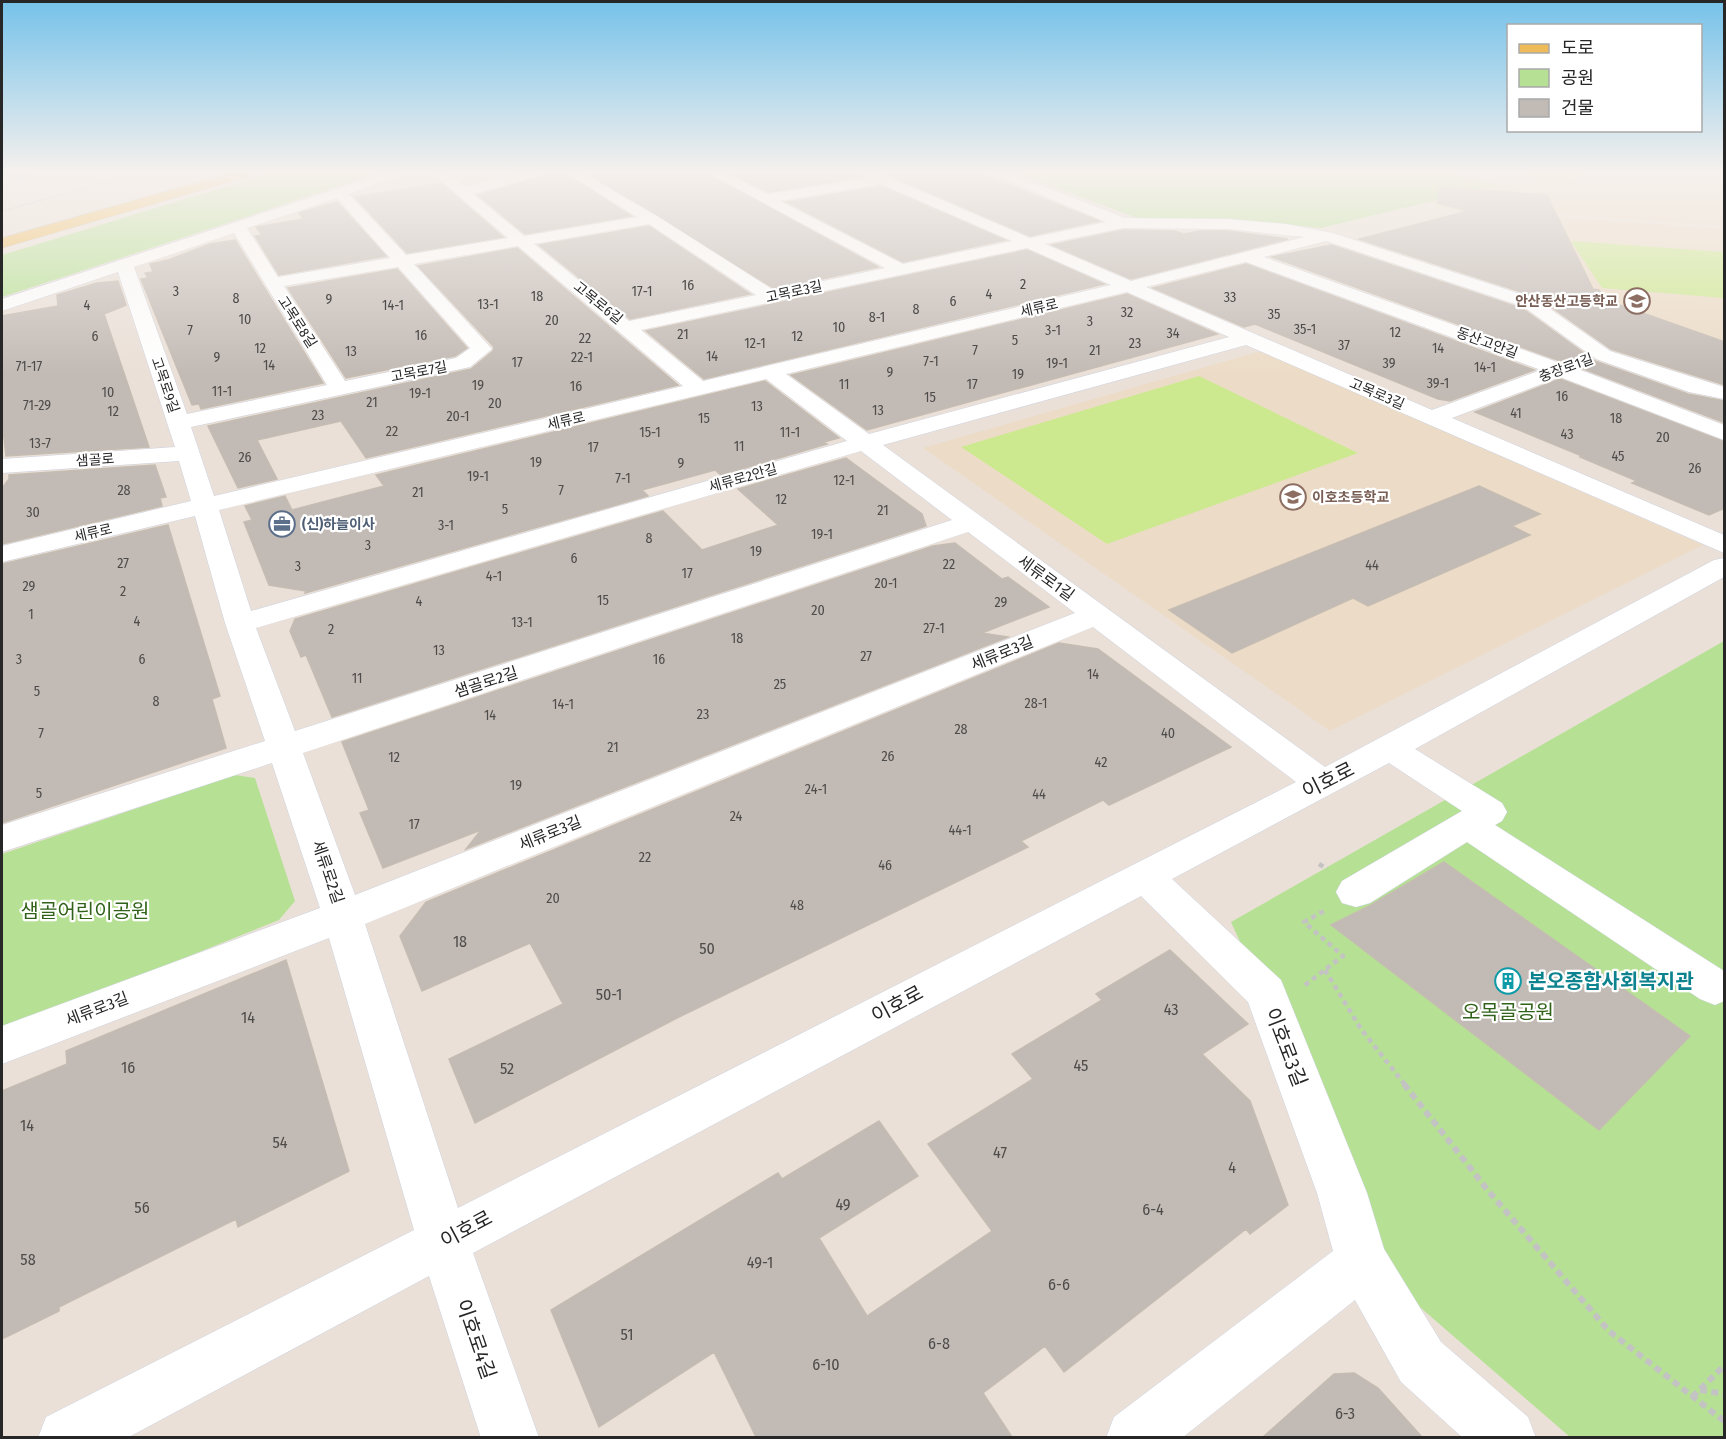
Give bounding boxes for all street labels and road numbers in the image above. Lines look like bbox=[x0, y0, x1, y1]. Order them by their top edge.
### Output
street label: 고목로6길 bbox=[570, 278, 626, 328]
street label: 고목로3길 bbox=[764, 278, 824, 306]
street label: 고목로8길 bbox=[274, 293, 320, 351]
street label: 세류로 bbox=[1018, 295, 1060, 321]
street label: 동산고안길 bbox=[1454, 324, 1520, 362]
street label: 충장로1길 bbox=[1536, 350, 1596, 386]
street label: 고목로9길 bbox=[147, 355, 183, 415]
street label: 고목로7길 bbox=[389, 358, 449, 386]
street label: 고목로3길 bbox=[1347, 375, 1407, 413]
street label: 세류로 bbox=[545, 408, 587, 434]
street label: 샘골로 bbox=[75, 450, 115, 470]
street label: 세류로2안길 bbox=[707, 460, 779, 496]
street label: 세류로 bbox=[72, 520, 114, 546]
street label: 세류로1길 bbox=[1014, 551, 1078, 605]
street label: 세류로3길 bbox=[968, 632, 1036, 674]
street label: 샘골로2길 bbox=[452, 663, 520, 701]
street label: 이호로 bbox=[1298, 757, 1358, 803]
street label: 세류로3길 bbox=[516, 812, 584, 854]
street label: 세류로2길 bbox=[308, 838, 348, 906]
street label: 이호로 bbox=[867, 980, 927, 1028]
street label: 세류로3길 bbox=[63, 988, 131, 1030]
street label: 이호로3길 bbox=[1260, 1004, 1312, 1090]
street label: 이호로 bbox=[436, 1205, 496, 1253]
street label: 이호로4길 bbox=[451, 1296, 501, 1382]

